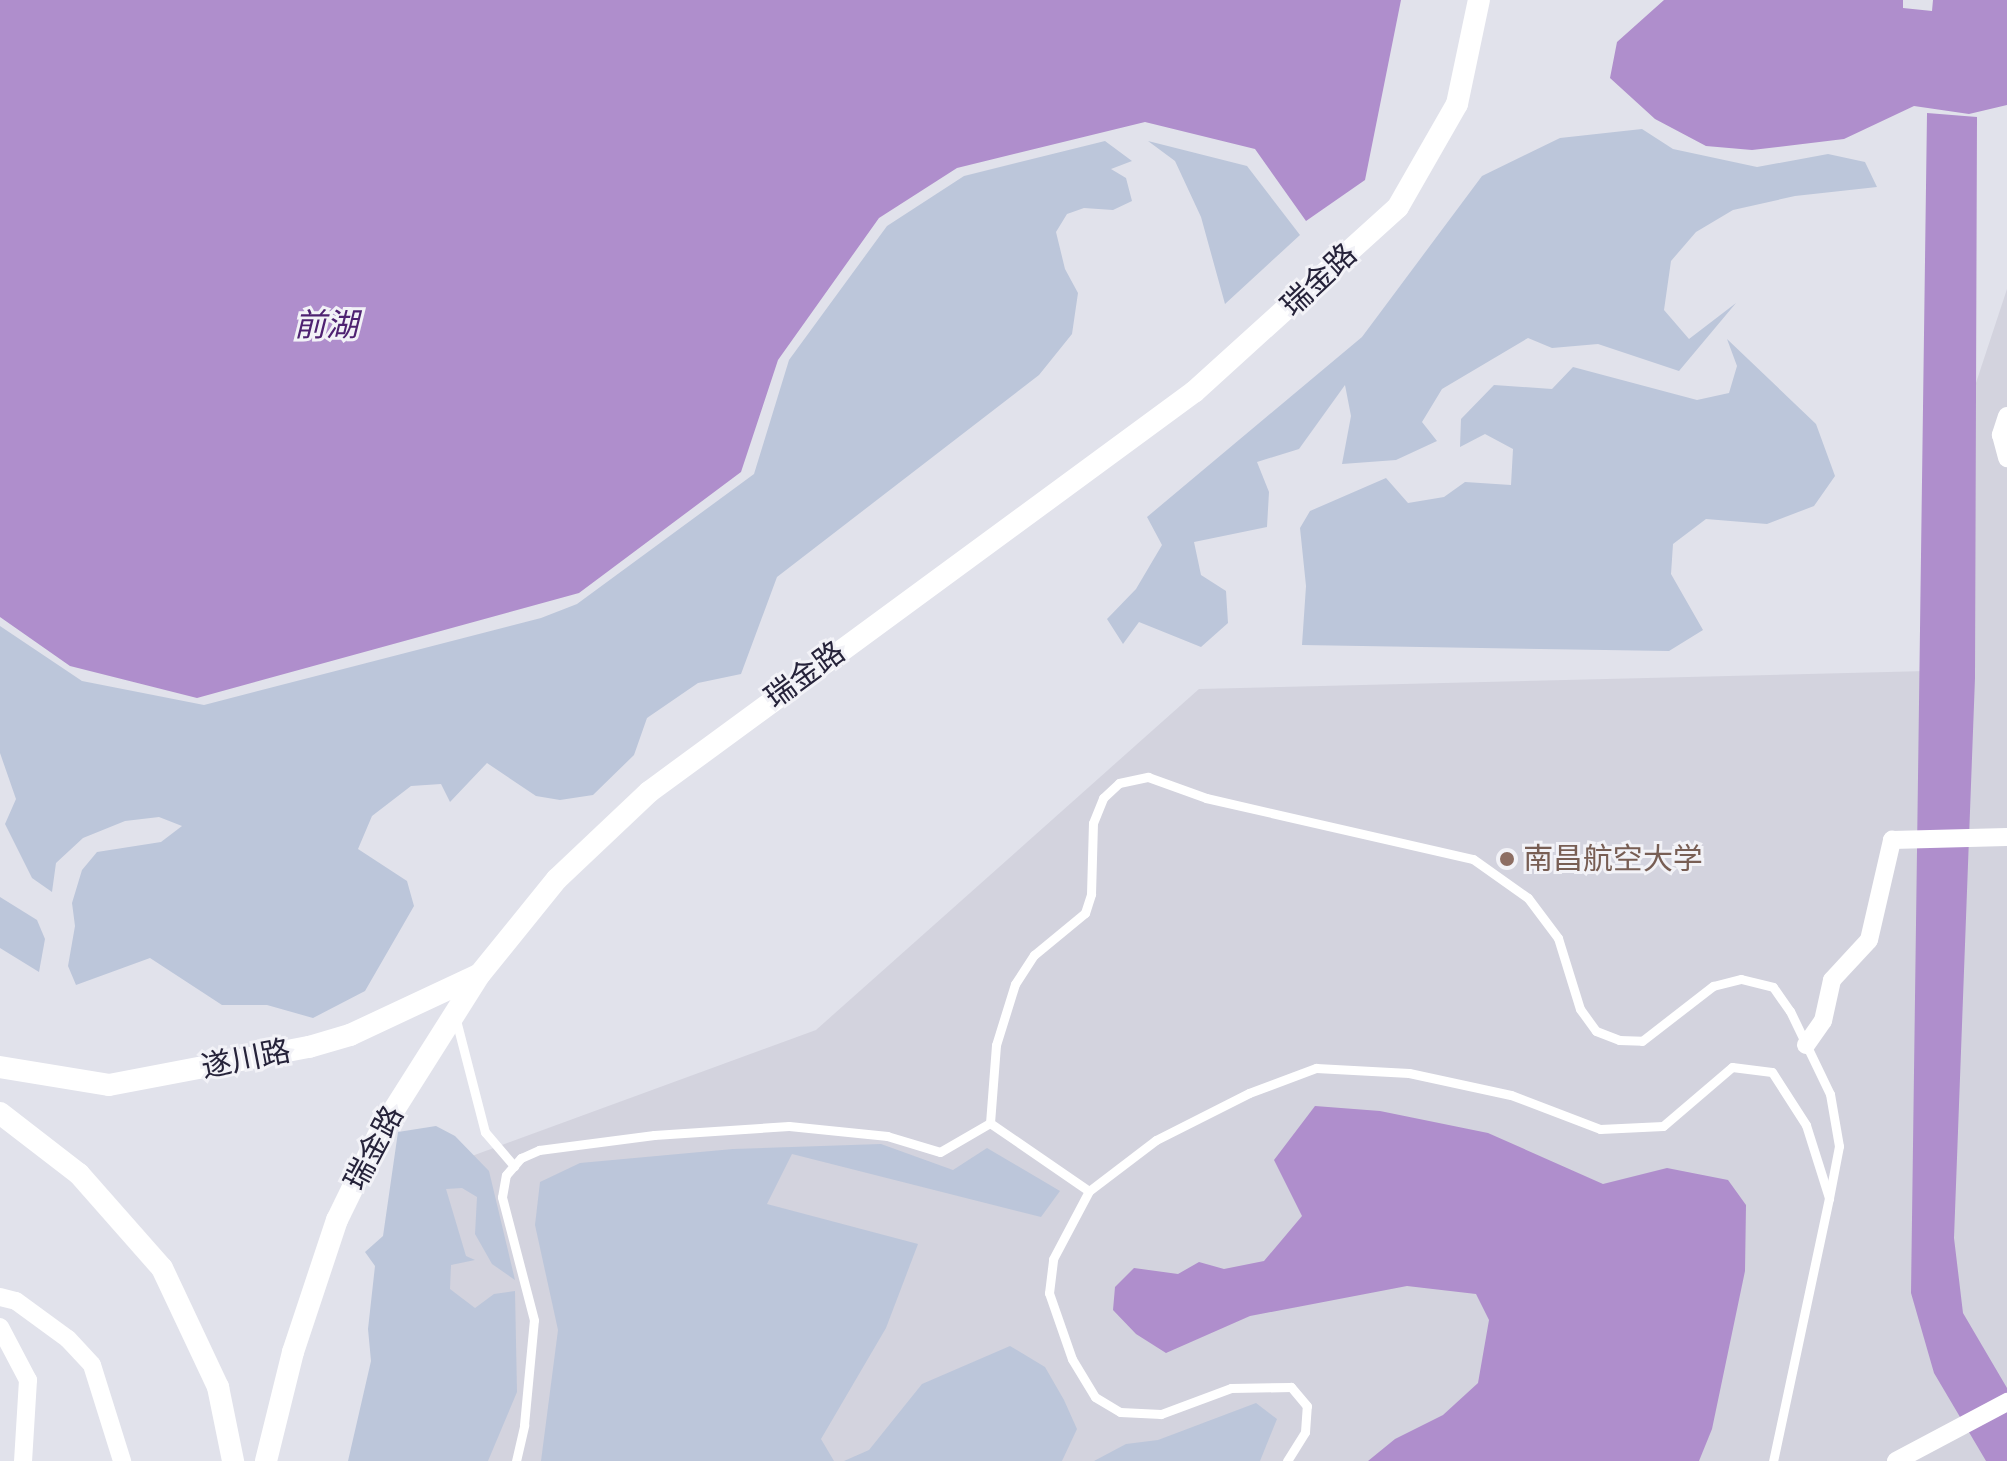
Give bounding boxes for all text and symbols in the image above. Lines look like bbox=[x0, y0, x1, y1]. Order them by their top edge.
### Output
street label: 瑞金路 bbox=[1274, 236, 1364, 324]
water label: 前湖 bbox=[294, 306, 358, 344]
street label: 瑞金路 bbox=[758, 634, 852, 716]
place label: 南昌航空大学 bbox=[1523, 841, 1703, 877]
marker: 南昌航空大学 bbox=[1498, 850, 1516, 868]
street label: 遂川路 bbox=[198, 1033, 294, 1085]
street label: 瑞金路 bbox=[337, 1100, 411, 1196]

